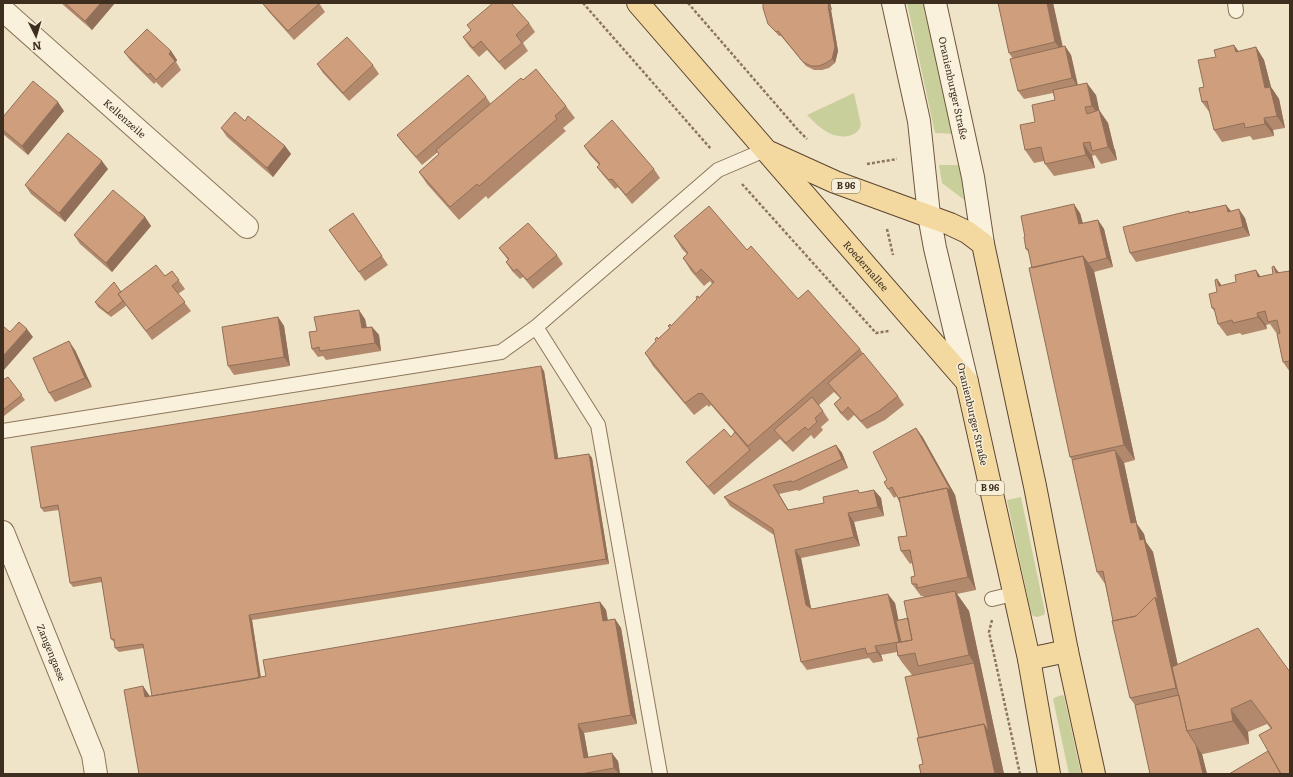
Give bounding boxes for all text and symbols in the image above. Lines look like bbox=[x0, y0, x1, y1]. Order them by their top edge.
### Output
north arrow bbox=[16, 16, 56, 56]
street label: Oranienburger Straße bbox=[936, 35, 973, 141]
text: N bbox=[32, 39, 42, 55]
street label: Kellenzeile bbox=[100, 95, 150, 141]
road number: B 96 bbox=[832, 179, 860, 193]
street label: Roedernallee bbox=[840, 237, 893, 294]
street label: Oranienburger Straße bbox=[954, 361, 993, 467]
road number: B 96 bbox=[976, 481, 1004, 495]
street label: Zangengasse bbox=[34, 621, 70, 683]

